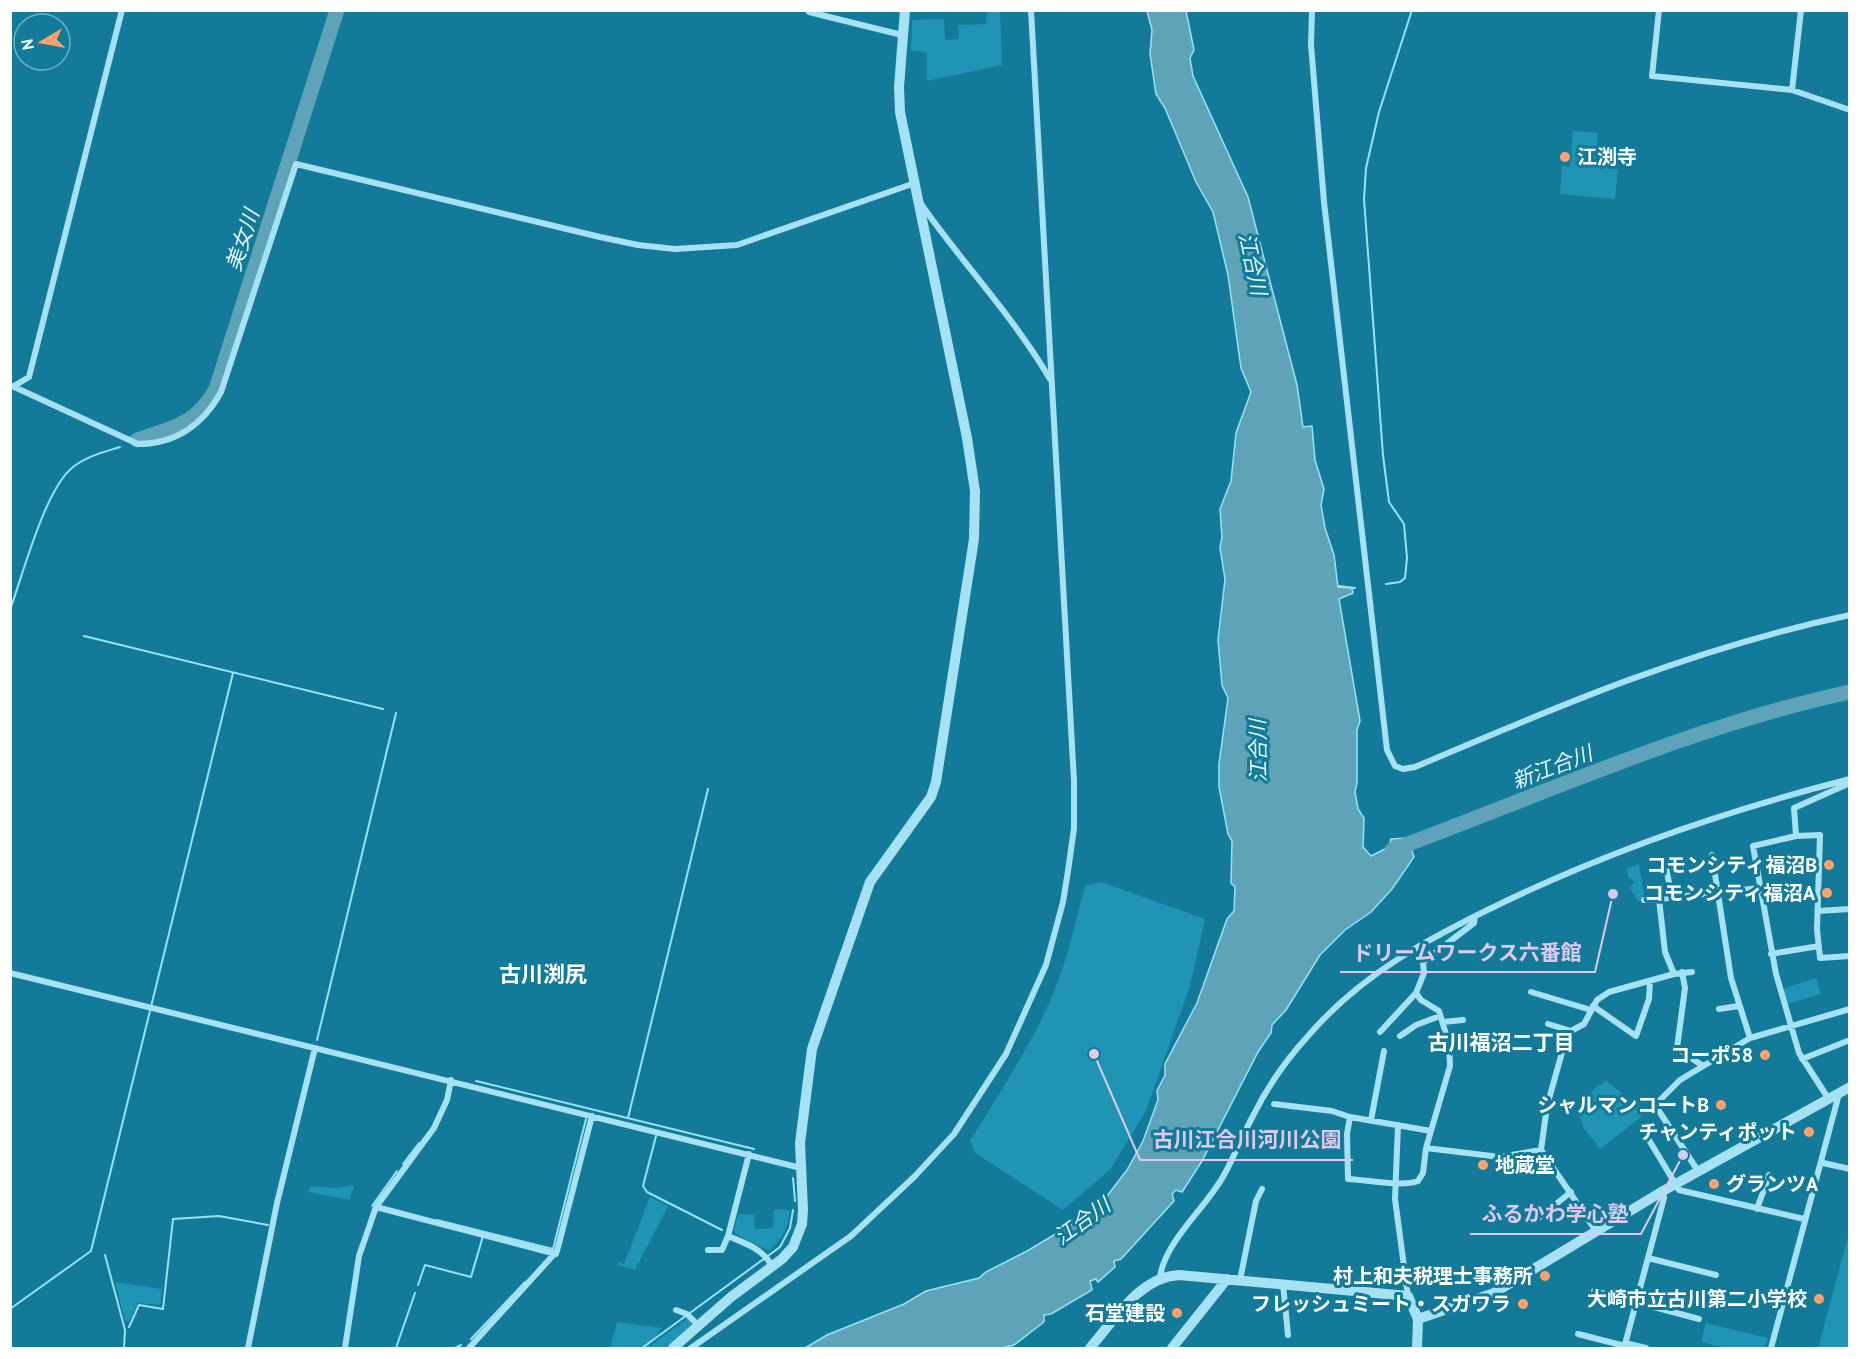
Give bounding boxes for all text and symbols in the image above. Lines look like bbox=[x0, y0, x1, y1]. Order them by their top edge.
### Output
north arrow bbox=[12, 12, 72, 72]
text: N bbox=[16, 38, 38, 52]
place label: 江渕寺 bbox=[1577, 144, 1637, 170]
marker: 江渕寺 bbox=[1558, 150, 1572, 164]
water label: 美女川 bbox=[219, 204, 265, 274]
water label: 江合川 bbox=[1233, 230, 1273, 300]
water label: 江合川 bbox=[1244, 717, 1272, 783]
water label: 新江合川 bbox=[1508, 739, 1598, 795]
place label: コモンシティ福沼B bbox=[1646, 852, 1817, 878]
marker: コモンシティ福沼B bbox=[1822, 858, 1836, 872]
place label: コモンシティ福沼A bbox=[1644, 880, 1816, 906]
marker: コモンシティ福沼A bbox=[1820, 886, 1834, 900]
callout: ドリームワークス六番館 bbox=[1340, 933, 1595, 972]
text: ドリームワークス六番館 bbox=[1352, 939, 1582, 966]
district label: 古川渕尻 bbox=[499, 960, 587, 988]
district label: 古川福沼二丁目 bbox=[1428, 1029, 1575, 1056]
place label: コーポ58 bbox=[1670, 1042, 1753, 1068]
marker: コーポ58 bbox=[1758, 1048, 1772, 1062]
place label: シャルマンコートB bbox=[1537, 1092, 1709, 1118]
marker: シャルマンコートB bbox=[1714, 1098, 1728, 1112]
place label: チャンティポット bbox=[1638, 1119, 1797, 1145]
callout: 古川江合川河川公園 bbox=[1140, 1121, 1353, 1160]
marker: チャンティポット bbox=[1802, 1125, 1816, 1139]
text: 古川江合川河川公園 bbox=[1153, 1126, 1342, 1153]
place label: 地蔵堂 bbox=[1495, 1152, 1555, 1178]
marker: 地蔵堂 bbox=[1476, 1158, 1490, 1172]
place label: グランツA bbox=[1726, 1171, 1819, 1197]
marker: グランツA bbox=[1707, 1177, 1721, 1191]
water label: 江合川 bbox=[1049, 1190, 1117, 1250]
callout: ふるかわ学心塾 bbox=[1470, 1195, 1641, 1234]
text: ふるかわ学心塾 bbox=[1482, 1200, 1629, 1227]
place label: 村上和夫税理士事務所 bbox=[1333, 1263, 1533, 1289]
marker: 村上和夫税理士事務所 bbox=[1538, 1269, 1552, 1283]
place label: 大崎市立古川第二小学校 bbox=[1587, 1286, 1807, 1312]
place label: フレッシュミート・スガワラ bbox=[1251, 1291, 1511, 1317]
marker: 大崎市立古川第二小学校 bbox=[1812, 1292, 1826, 1306]
marker: フレッシュミート・スガワラ bbox=[1516, 1297, 1530, 1311]
place label: 石堂建設 bbox=[1085, 1300, 1165, 1326]
marker: 石堂建設 bbox=[1170, 1306, 1184, 1320]

